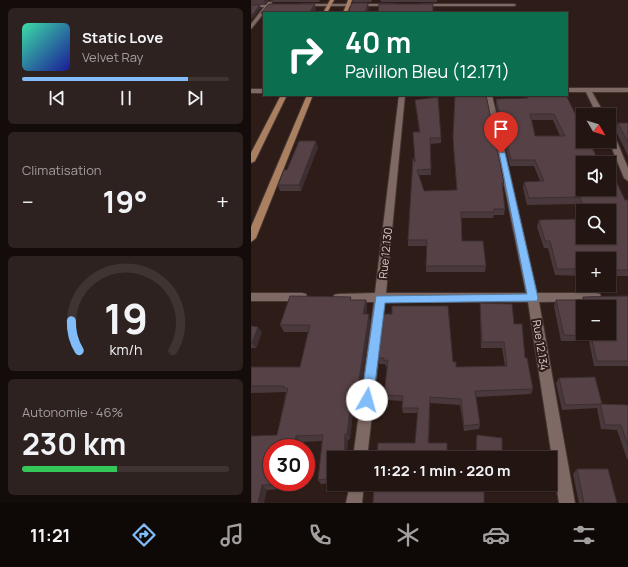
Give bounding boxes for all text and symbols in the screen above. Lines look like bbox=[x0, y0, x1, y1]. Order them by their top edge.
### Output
text: 40 m bbox=[345, 23, 411, 61]
text: Static Love bbox=[82, 27, 163, 48]
icon: right bbox=[279, 28, 331, 80]
text: Velvet Ray bbox=[82, 48, 143, 66]
text: Pavillon Bleu (12.171) bbox=[345, 59, 510, 83]
icon: previous bbox=[46, 87, 68, 109]
icon: pause bbox=[115, 87, 137, 109]
icon: next bbox=[184, 87, 206, 109]
north arrow bbox=[576, 108, 616, 148]
map controls bbox=[576, 108, 616, 340]
pin bbox=[484, 112, 518, 153]
icon: arrive bbox=[490, 118, 512, 140]
button: sound bbox=[576, 156, 616, 196]
text: Climatisation bbox=[22, 161, 102, 179]
text: 19° bbox=[102, 181, 148, 222]
text: − bbox=[22, 187, 34, 217]
text: + bbox=[216, 187, 229, 217]
button: search bbox=[576, 204, 616, 244]
street label: Rue 12.130 bbox=[375, 227, 395, 279]
button: + bbox=[576, 252, 616, 292]
text: 19 bbox=[103, 290, 148, 346]
button: − bbox=[576, 300, 616, 340]
street label: Rue 12.134 bbox=[530, 319, 552, 371]
text: km/h bbox=[109, 340, 142, 359]
position arrow bbox=[346, 379, 388, 421]
text: Autonomie · 46% bbox=[22, 403, 123, 421]
text: 230 km bbox=[22, 423, 126, 464]
speed limit sign: 30 bbox=[263, 439, 315, 491]
text: 11:22 · 1 min · 220 m bbox=[373, 460, 511, 481]
icon: directions bbox=[130, 521, 158, 549]
icon: music bbox=[218, 521, 246, 549]
icon: phone bbox=[306, 521, 334, 549]
icon: climate bbox=[394, 521, 422, 549]
icon: car bbox=[482, 521, 510, 549]
icon: filters bbox=[570, 521, 598, 549]
text: 11:21 bbox=[30, 523, 71, 547]

